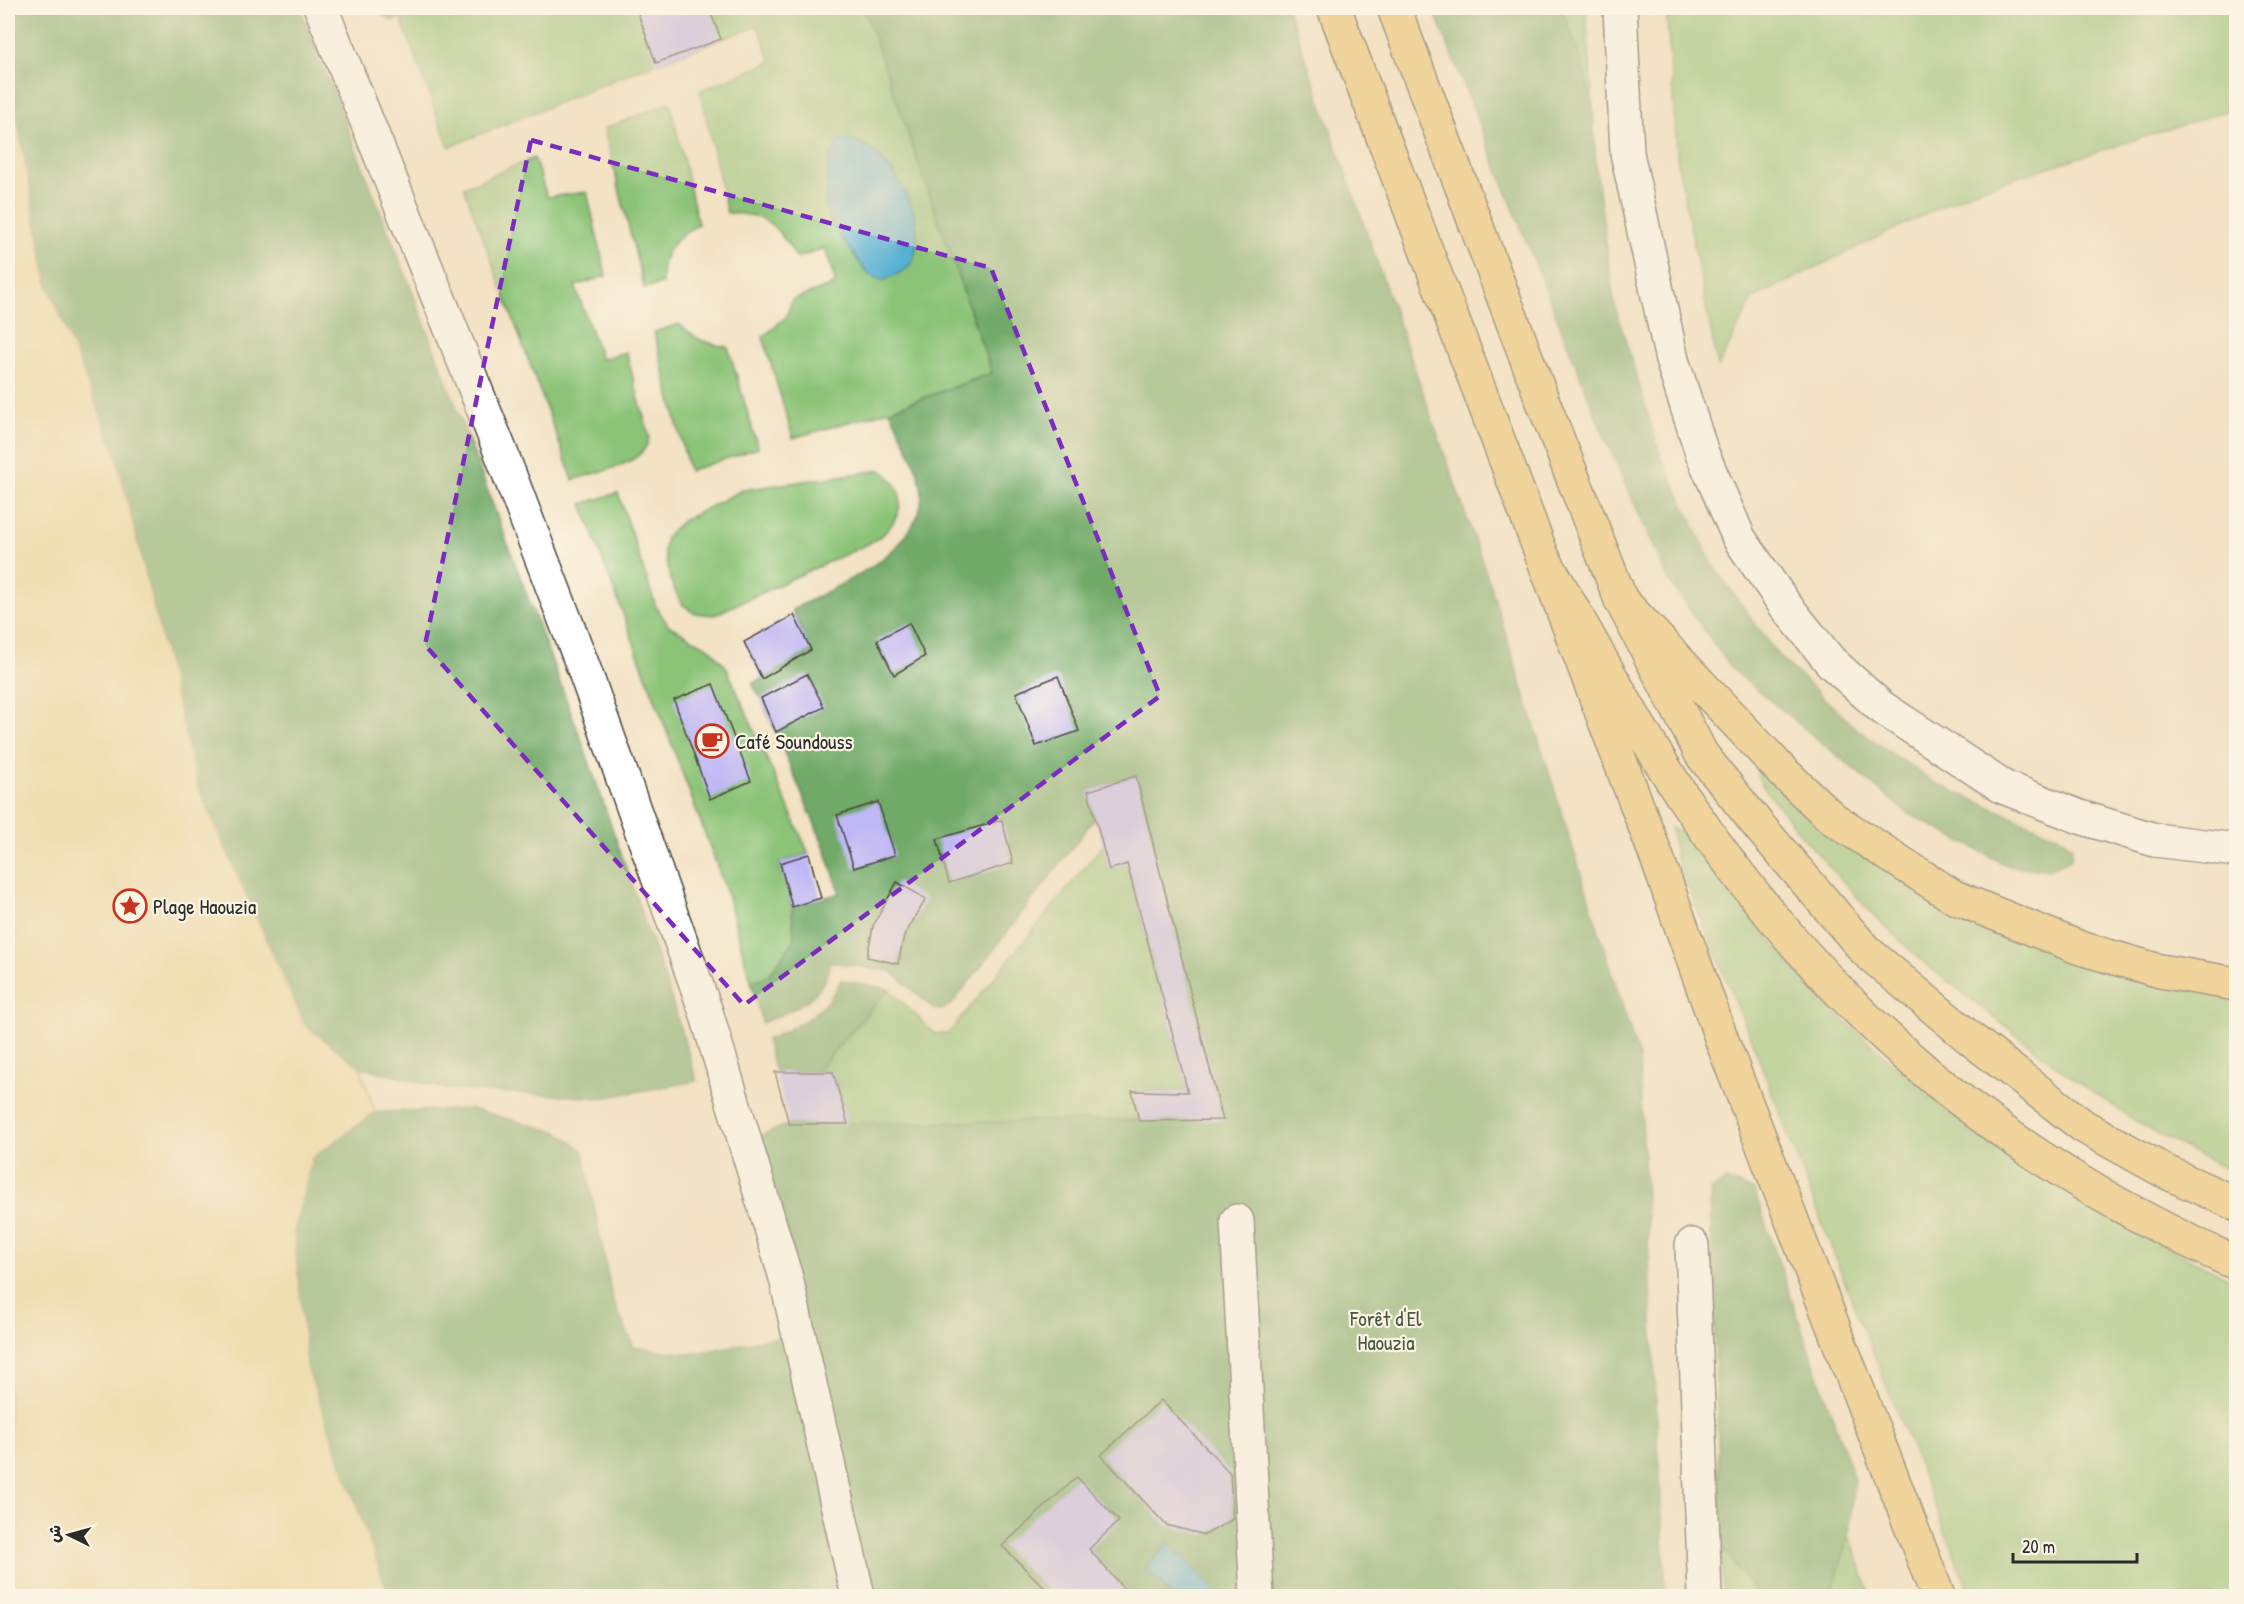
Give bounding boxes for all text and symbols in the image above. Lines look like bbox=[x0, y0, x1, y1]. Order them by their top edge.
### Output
cafe icon: Café Soundouss bbox=[694, 723, 730, 759]
place label: Café Soundouss bbox=[735, 727, 853, 756]
place icon: Plage Haouzia bbox=[112, 888, 148, 924]
place label: Plage Haouzia bbox=[153, 892, 256, 921]
park label: Forêt d'El Haouzia bbox=[1349, 1304, 1422, 1357]
north arrow bbox=[39, 1505, 99, 1565]
text: ش bbox=[42, 1524, 66, 1543]
scale bar bbox=[2013, 1526, 2138, 1564]
text: 20 m bbox=[2022, 1534, 2055, 1559]

